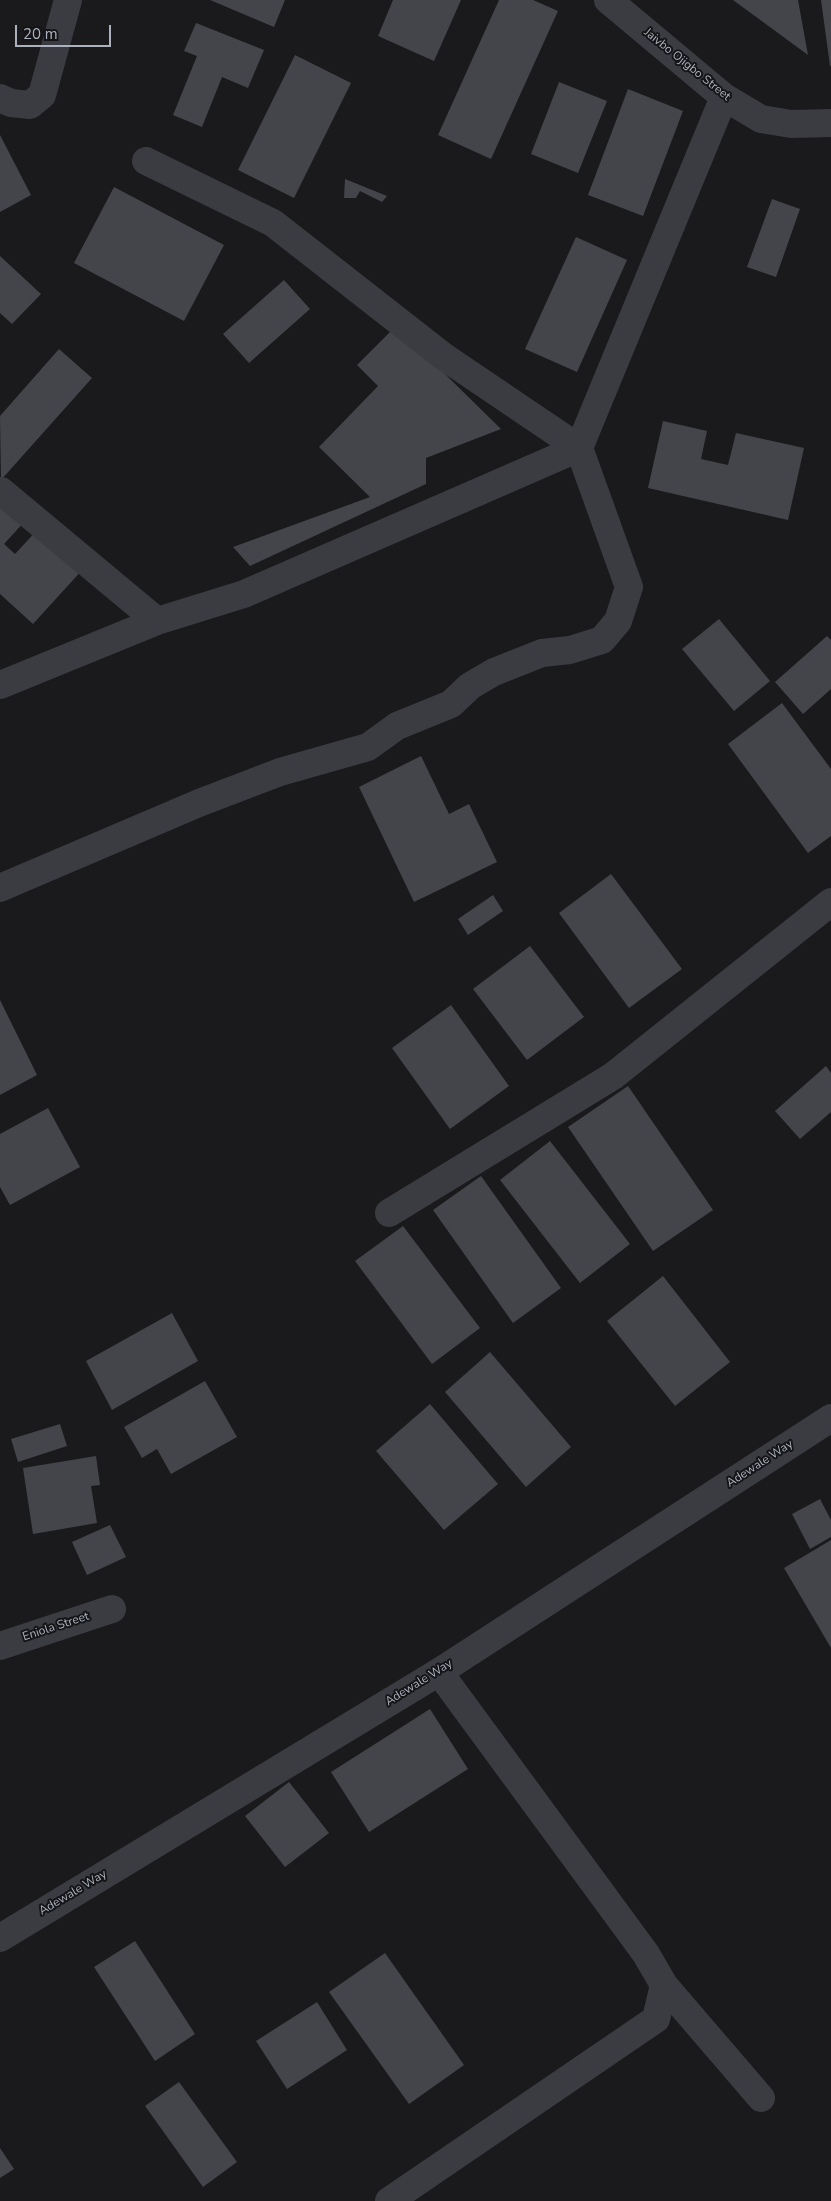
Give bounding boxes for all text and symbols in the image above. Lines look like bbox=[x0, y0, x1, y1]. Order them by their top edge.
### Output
scale bar bbox=[18, 15, 114, 47]
text: 20 m bbox=[23, 24, 58, 44]
street label: Jaivbo Ojigbo Street bbox=[641, 26, 733, 104]
street label: Adewale Way bbox=[724, 1437, 796, 1491]
street label: Eniola Street bbox=[21, 1609, 91, 1645]
street label: Adewale Way bbox=[383, 1657, 455, 1709]
street label: Adewale Way bbox=[37, 1867, 109, 1919]

